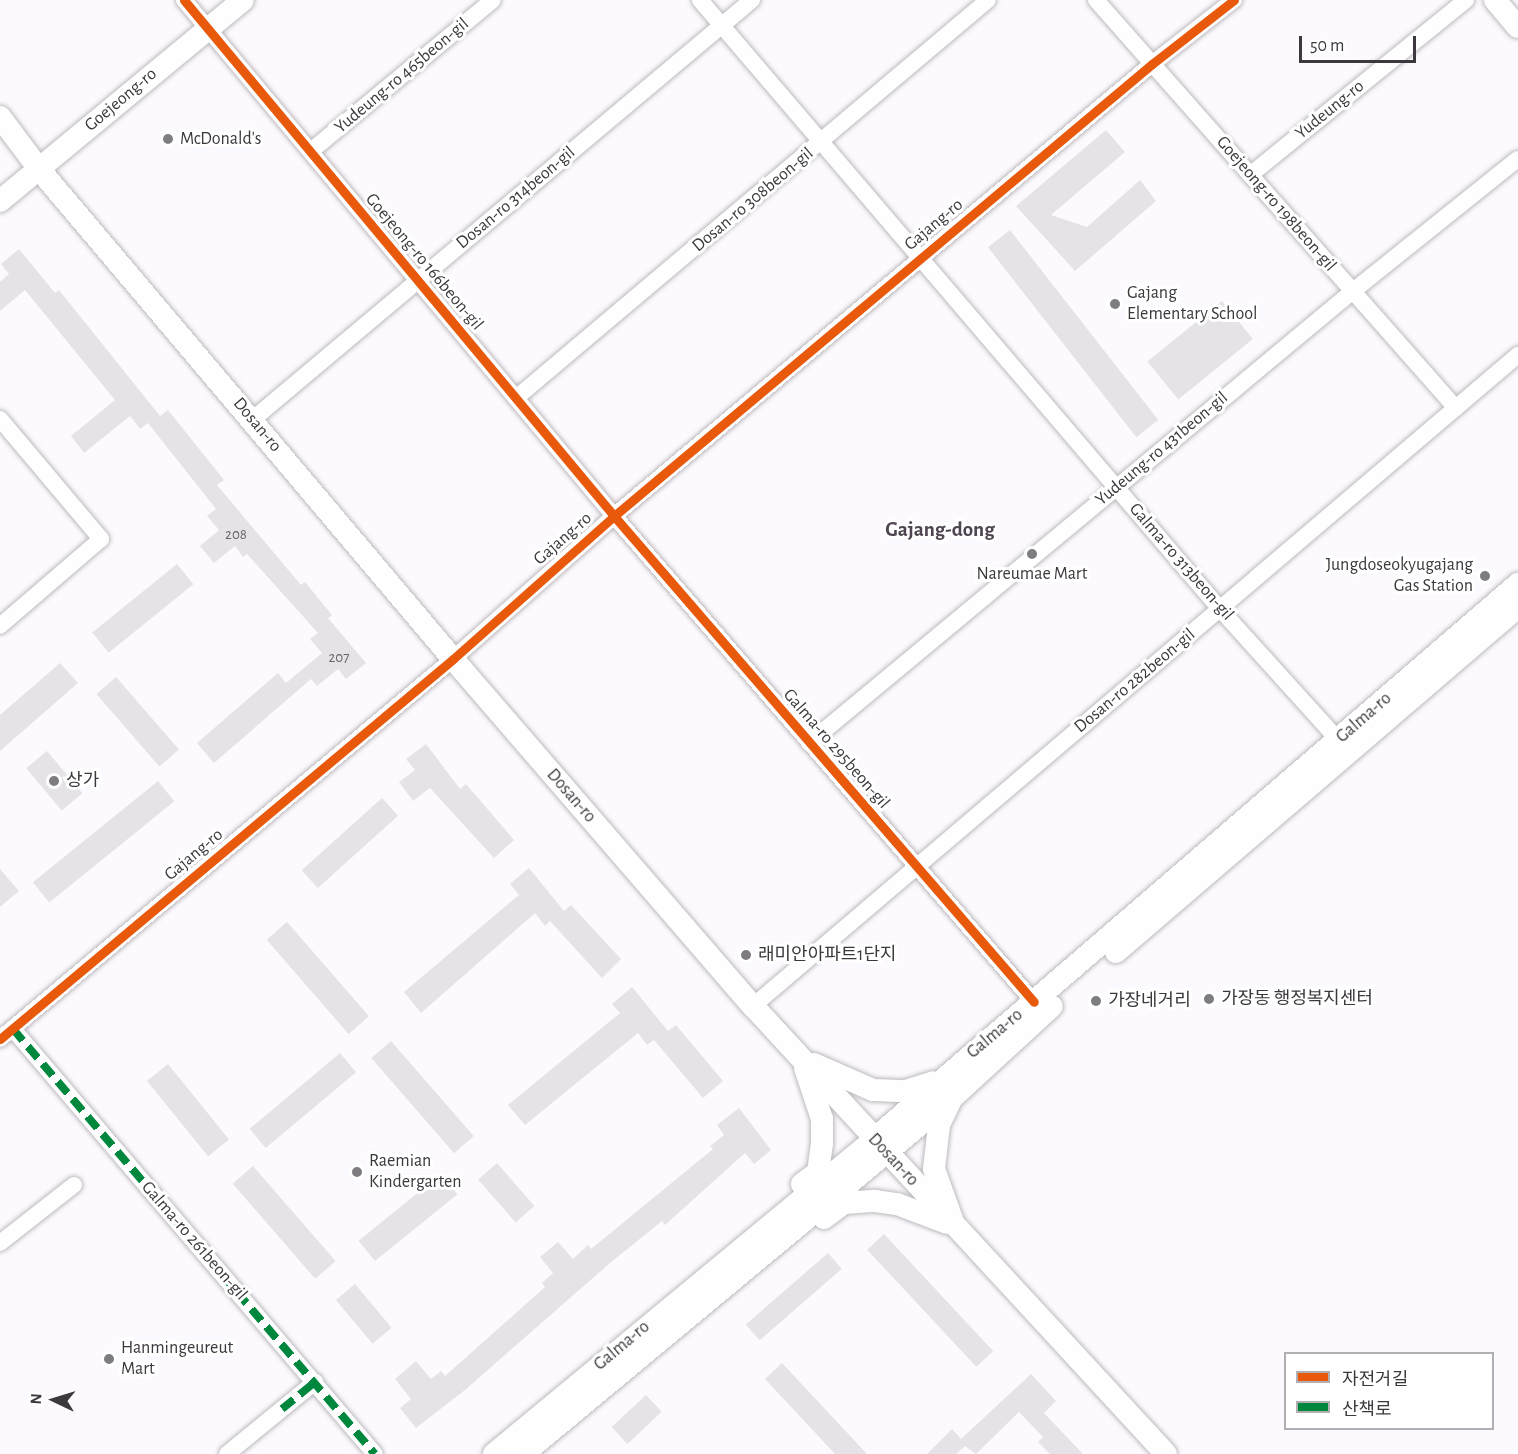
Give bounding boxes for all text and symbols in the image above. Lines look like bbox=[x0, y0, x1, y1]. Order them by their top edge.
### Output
street label: Yudeung-ro 465beon-gil bbox=[330, 14, 474, 138]
scale bar bbox=[1302, 24, 1419, 62]
text: 50 m bbox=[1310, 37, 1344, 55]
street label: Goejeong-ro bbox=[81, 64, 161, 136]
street label: Yudeung-ro bbox=[1291, 76, 1369, 144]
place label: McDonald's bbox=[180, 128, 262, 150]
marker: McDonald's bbox=[161, 132, 175, 146]
street label: Goejeong-ro 198beon-gil bbox=[1211, 132, 1341, 276]
street label: Dosan-ro 314beon-gil bbox=[452, 142, 580, 254]
street label: Dosan-ro 308beon-gil bbox=[688, 143, 818, 257]
street label: Goejeong-ro 166beon-gil bbox=[360, 189, 488, 335]
street label: Gajang-ro bbox=[900, 194, 968, 256]
place label: Gajang Elementary School bbox=[1127, 283, 1257, 326]
marker: Gajang Elementary School bbox=[1108, 297, 1122, 311]
street label: Yudeung-ro 431beon-gil bbox=[1091, 387, 1233, 511]
street label: Dosan-ro bbox=[228, 393, 286, 457]
street label: Galma-ro 313beon-gil bbox=[1124, 499, 1238, 625]
street label: Gajang-ro bbox=[529, 508, 597, 570]
district label: Gajang-dong bbox=[885, 517, 995, 543]
house number: 208 bbox=[225, 526, 247, 544]
marker: Nareumae Mart bbox=[1025, 547, 1039, 561]
place label: Jungdoseokyugajang Gas Station bbox=[1326, 555, 1473, 598]
place label: Nareumae Mart bbox=[977, 563, 1087, 585]
marker: Jungdoseokyugajang Gas Station bbox=[1478, 569, 1492, 583]
street label: Dosan-ro 282beon-gil bbox=[1070, 624, 1200, 738]
house number: 207 bbox=[329, 649, 349, 667]
street label: Galma-ro 295beon-gil bbox=[778, 685, 894, 813]
street label: Galma-ro bbox=[1332, 688, 1396, 748]
street label: Dosan-ro bbox=[542, 764, 600, 828]
place label: 상가 bbox=[66, 770, 99, 792]
marker: 상가 bbox=[47, 774, 61, 788]
street label: Gajang-ro bbox=[160, 824, 228, 886]
place label: 래미안아파트1단지 bbox=[758, 944, 897, 966]
marker: 래미안아파트1단지 bbox=[739, 948, 753, 962]
place label: 가장동 행정복지센터 bbox=[1221, 988, 1373, 1010]
place label: 가장네거리 bbox=[1108, 990, 1191, 1012]
marker: 가장동 행정복지센터 bbox=[1202, 992, 1216, 1006]
marker: 가장네거리 bbox=[1089, 994, 1103, 1008]
street label: Galma-ro bbox=[963, 1004, 1027, 1064]
street label: Dosan-ro bbox=[863, 1129, 923, 1191]
place label: Raemian Kindergarten bbox=[369, 1151, 461, 1194]
marker: Raemian Kindergarten bbox=[350, 1165, 364, 1179]
street label: Galma-ro 261beon-gil bbox=[136, 1177, 252, 1305]
street label: Galma-ro bbox=[590, 1316, 654, 1376]
place label: Hanmingeureut Mart bbox=[121, 1338, 233, 1380]
marker: Hanmingeureut Mart bbox=[102, 1352, 116, 1366]
legend bbox=[1284, 1352, 1494, 1430]
north arrow bbox=[24, 1370, 84, 1430]
text: 자전거길 bbox=[1342, 1371, 1408, 1389]
text: N bbox=[28, 1393, 44, 1405]
text: 산책로 bbox=[1342, 1401, 1392, 1419]

